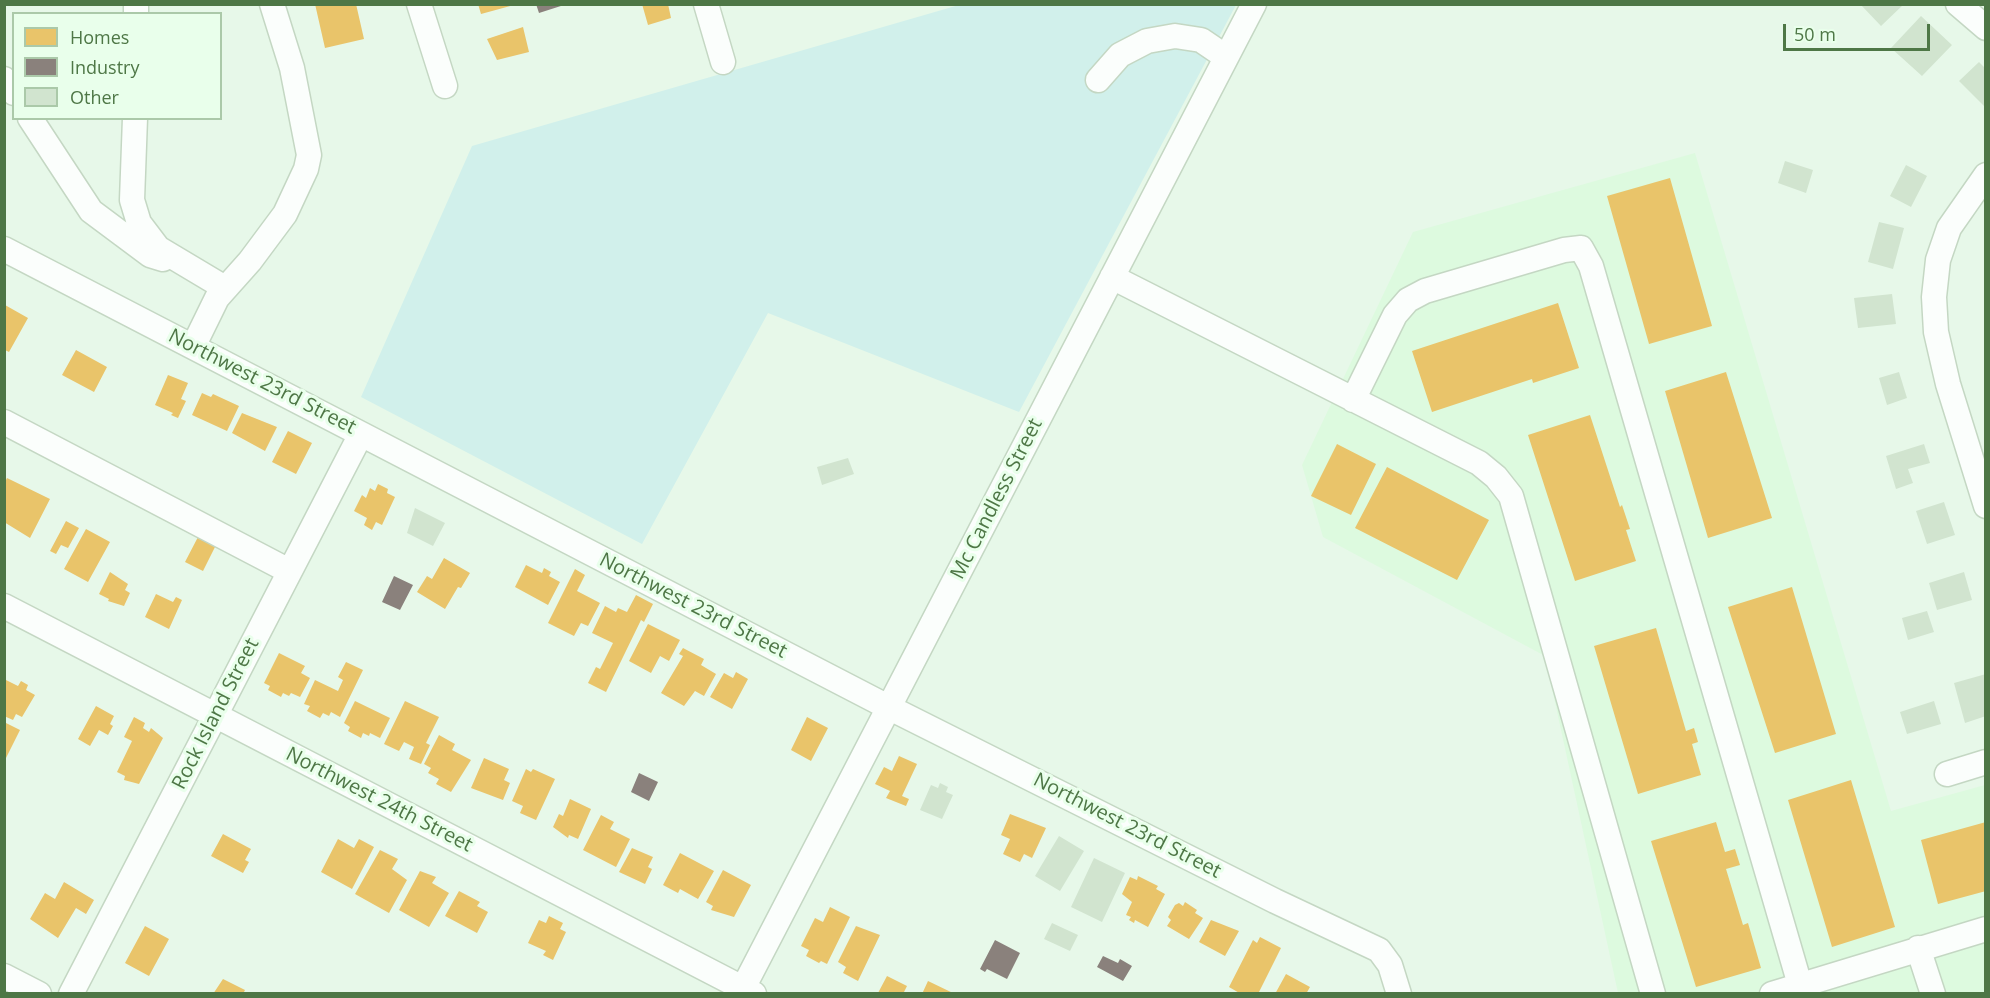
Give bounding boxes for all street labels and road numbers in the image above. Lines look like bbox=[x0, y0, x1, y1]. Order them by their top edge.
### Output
street label: Northwest 23rd Street bbox=[164, 324, 360, 440]
street label: Mc Candless Street bbox=[946, 415, 1048, 583]
street label: Northwest 23rd Street bbox=[595, 548, 791, 664]
street label: Rock Island Street bbox=[168, 634, 264, 794]
street label: Northwest 24th Street bbox=[282, 742, 476, 858]
street label: Northwest 23rd Street bbox=[1029, 768, 1225, 884]

